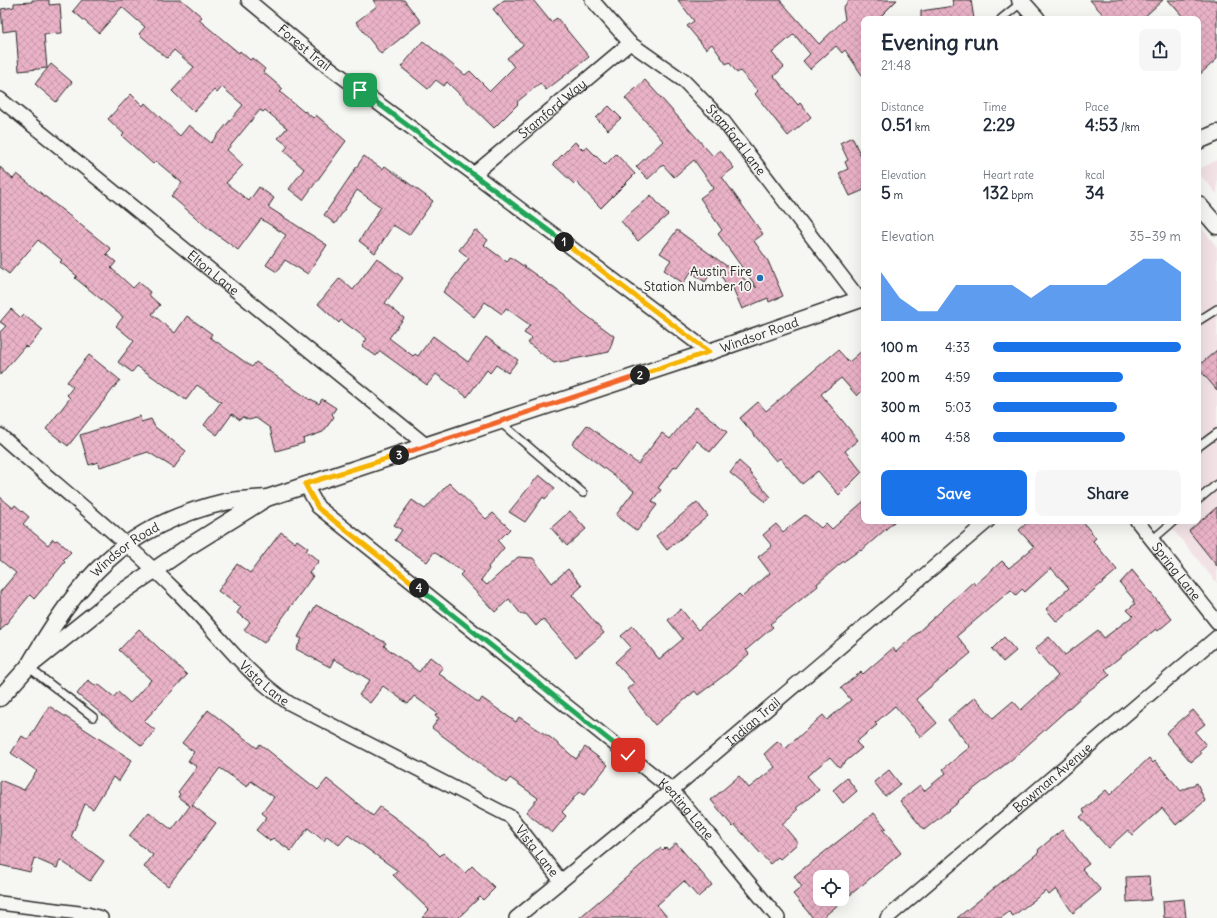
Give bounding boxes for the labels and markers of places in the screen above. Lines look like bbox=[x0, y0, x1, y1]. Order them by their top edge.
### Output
pin bbox=[343, 73, 377, 107]
pin: 1 bbox=[554, 232, 574, 252]
place label: Austin Fire Station Number 10 bbox=[644, 263, 752, 295]
marker: Austin Fire Station Number 10 bbox=[755, 273, 765, 283]
pin: 2 bbox=[630, 365, 650, 385]
pin: 3 bbox=[389, 445, 409, 465]
pin: 4 bbox=[409, 578, 429, 598]
pin bbox=[611, 738, 645, 772]

